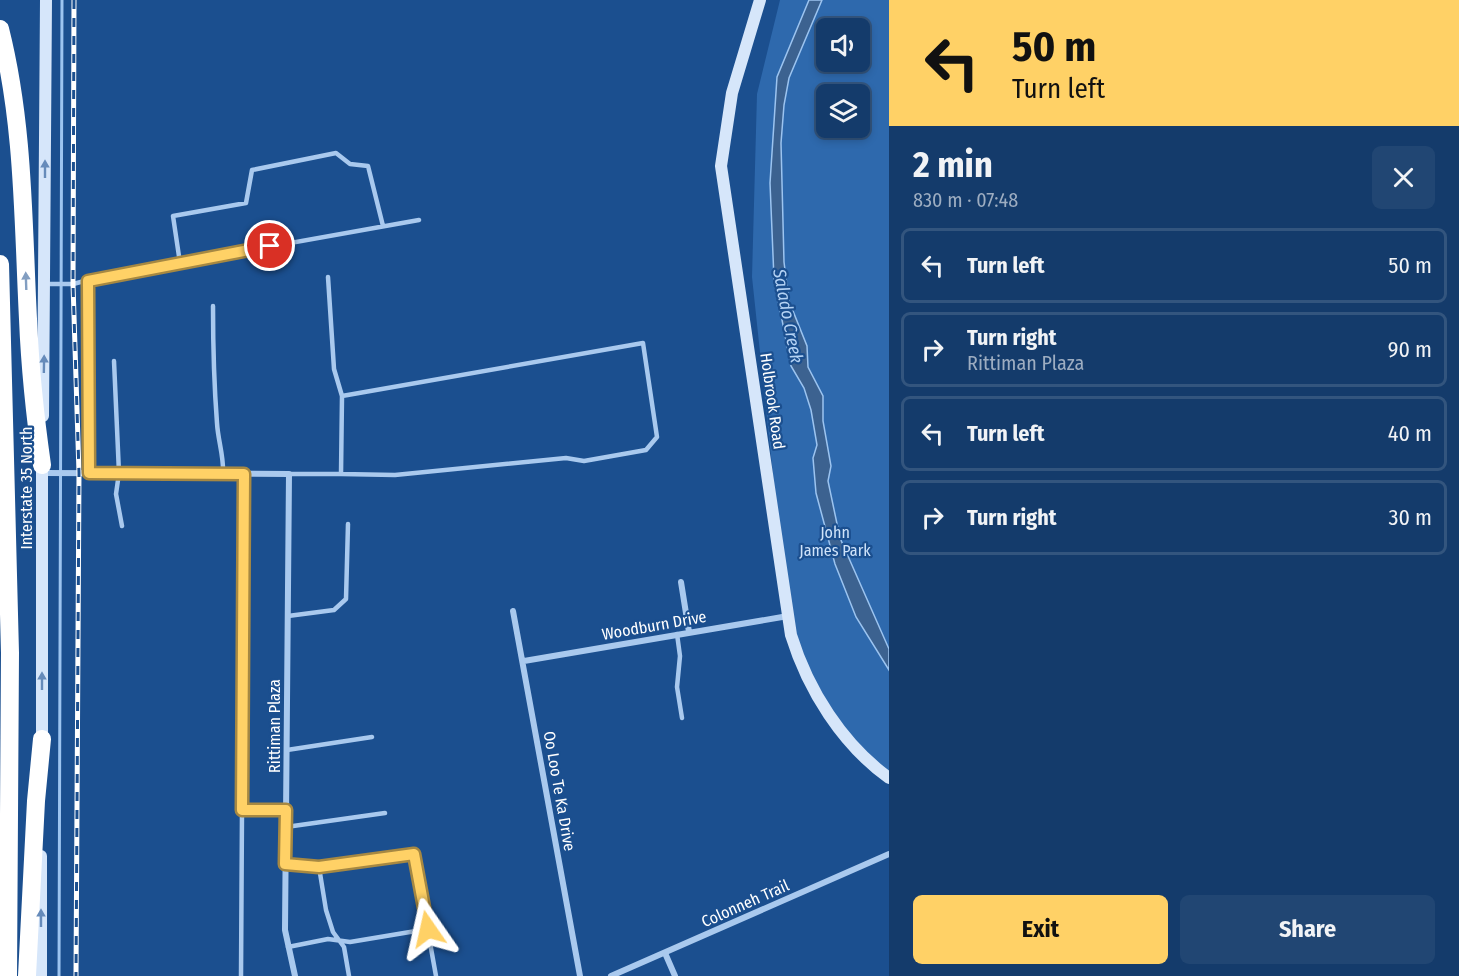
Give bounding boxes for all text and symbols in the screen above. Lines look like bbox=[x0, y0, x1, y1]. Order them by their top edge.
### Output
map controls bbox=[816, 18, 870, 138]
button: sound bbox=[816, 18, 870, 72]
text: 50 m bbox=[1012, 22, 1096, 72]
icon: left bbox=[913, 24, 991, 102]
text: Turn left bbox=[1012, 73, 1105, 105]
button: layers bbox=[816, 84, 870, 138]
text: 2 min bbox=[913, 143, 993, 187]
button: close bbox=[1372, 146, 1435, 209]
one-way arrow bbox=[40, 160, 50, 179]
text: 830 m · 07:48 bbox=[913, 188, 1018, 212]
pin bbox=[244, 220, 295, 271]
icon: arrive bbox=[253, 229, 286, 262]
icon: left bbox=[916, 249, 949, 282]
text: Turn left bbox=[967, 252, 1045, 279]
text: 50 m bbox=[1388, 252, 1432, 279]
water label: Salado Creek bbox=[768, 266, 808, 365]
one-way arrow bbox=[22, 272, 31, 291]
text: Turn right bbox=[967, 324, 1056, 351]
icon: right bbox=[916, 333, 949, 366]
text: 90 m bbox=[1388, 336, 1432, 363]
text: Rittiman Plaza bbox=[967, 351, 1084, 375]
street label: Holbrook Road bbox=[756, 352, 789, 451]
one-way arrow bbox=[39, 355, 48, 374]
icon: left bbox=[916, 417, 949, 450]
text: Turn left bbox=[967, 420, 1045, 447]
text: 40 m bbox=[1388, 420, 1432, 447]
street label: Interstate 35 North bbox=[17, 426, 36, 550]
icon: right bbox=[916, 501, 949, 534]
text: Turn right bbox=[967, 504, 1056, 531]
text: 30 m bbox=[1389, 504, 1432, 531]
park label: John James Park bbox=[799, 523, 871, 560]
street label: Woodburn Drive bbox=[600, 607, 708, 644]
one-way arrow bbox=[37, 671, 47, 690]
street label: Rittiman Plaza bbox=[265, 679, 284, 773]
street label: Oo Loo Te Ka Drive bbox=[540, 730, 579, 853]
street label: Colonneh Trail bbox=[698, 876, 792, 931]
button: Exit bbox=[913, 895, 1168, 964]
button: Share bbox=[1180, 895, 1435, 964]
position arrow bbox=[396, 897, 460, 961]
one-way arrow bbox=[36, 908, 46, 927]

